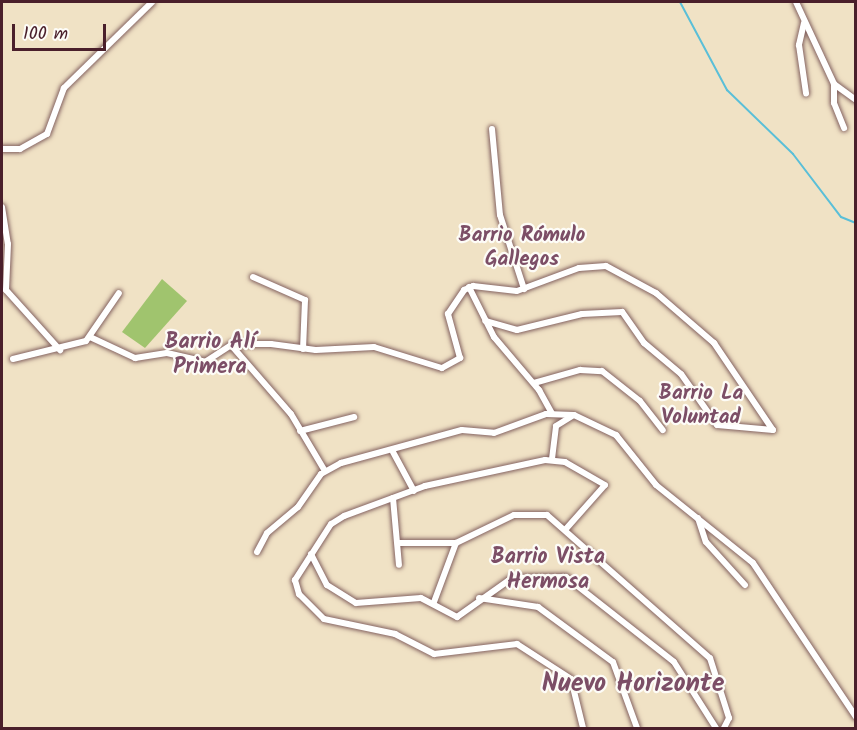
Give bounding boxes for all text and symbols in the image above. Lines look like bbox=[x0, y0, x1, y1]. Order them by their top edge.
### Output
scale bar bbox=[15, 12, 110, 50]
text: 100 m bbox=[23, 20, 68, 49]
district label: Barrio Rómulo Gallegos bbox=[459, 223, 585, 273]
district label: Barrio Alí Primera bbox=[165, 329, 255, 380]
district label: Barrio La Voluntad bbox=[659, 381, 743, 431]
district label: Barrio Vista Hermosa bbox=[491, 544, 605, 596]
district label: Nuevo Horizonte bbox=[542, 669, 724, 701]

